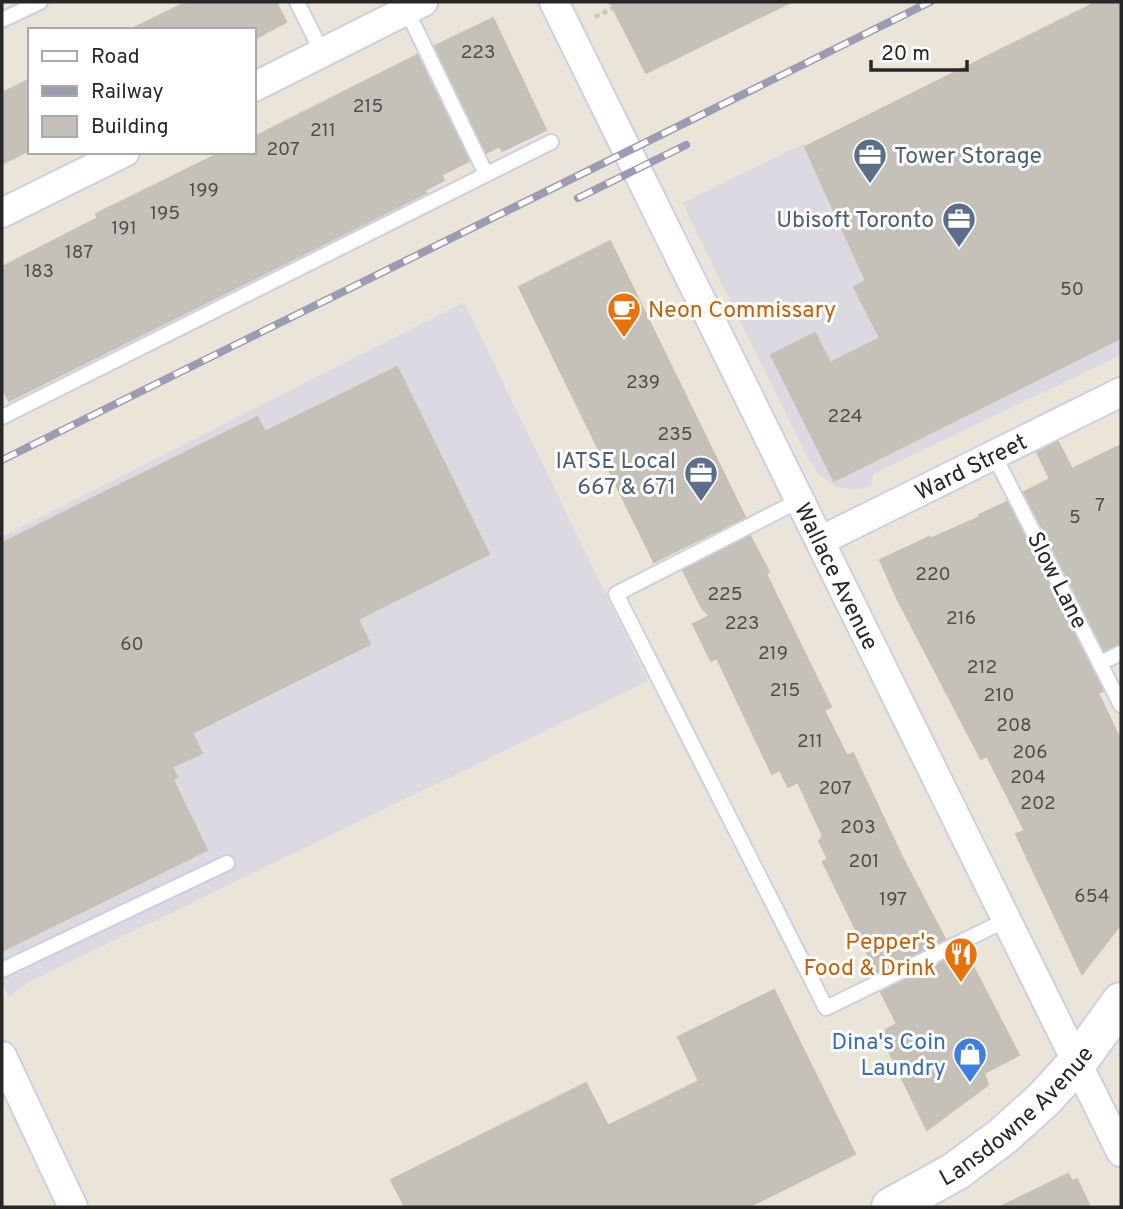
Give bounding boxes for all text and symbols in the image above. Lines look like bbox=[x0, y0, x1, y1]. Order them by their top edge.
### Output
legend bbox=[28, 28, 256, 154]
scale bar bbox=[871, 28, 967, 72]
house number: 223 bbox=[461, 41, 495, 65]
text: 20 m bbox=[881, 41, 930, 68]
text: Road bbox=[91, 44, 140, 71]
text: Railway bbox=[91, 79, 164, 106]
house number: 215 bbox=[353, 95, 383, 119]
text: Building bbox=[91, 114, 169, 141]
house number: 211 bbox=[310, 119, 336, 143]
office icon: Tower Storage bbox=[851, 136, 889, 185]
house number: 207 bbox=[266, 138, 300, 162]
place label: Tower Storage bbox=[894, 143, 1042, 172]
house number: 199 bbox=[189, 179, 219, 203]
office icon: Ubisoft Toronto bbox=[940, 200, 978, 249]
house number: 195 bbox=[150, 202, 180, 226]
place label: Ubisoft Toronto bbox=[776, 207, 934, 236]
house number: 191 bbox=[111, 217, 137, 241]
house number: 187 bbox=[65, 241, 93, 265]
house number: 183 bbox=[24, 260, 54, 284]
house number: 50 bbox=[1060, 278, 1084, 302]
cafe icon: Neon Commissary bbox=[605, 290, 643, 339]
place label: Neon Commissary bbox=[648, 297, 836, 326]
house number: 239 bbox=[626, 371, 660, 395]
house number: 224 bbox=[828, 405, 862, 429]
house number: 235 bbox=[658, 423, 692, 447]
street label: Ward Street bbox=[911, 429, 1032, 509]
place label: IATSE Local 667 & 671 bbox=[555, 448, 676, 503]
office icon: IATSE Local 667 & 671 bbox=[682, 454, 720, 503]
house number: 7 bbox=[1095, 494, 1105, 518]
street label: Wallace Avenue bbox=[786, 499, 883, 656]
house number: 5 bbox=[1069, 506, 1081, 530]
street label: Slow Lane bbox=[1019, 528, 1093, 635]
house number: 220 bbox=[915, 563, 951, 587]
house number: 225 bbox=[707, 583, 743, 607]
house number: 216 bbox=[946, 607, 976, 631]
house number: 223 bbox=[725, 612, 759, 636]
house number: 60 bbox=[120, 633, 144, 657]
house number: 219 bbox=[758, 642, 788, 666]
house number: 212 bbox=[967, 656, 997, 680]
house number: 215 bbox=[770, 679, 800, 703]
house number: 210 bbox=[984, 684, 1014, 708]
house number: 208 bbox=[996, 714, 1032, 738]
house number: 211 bbox=[797, 730, 823, 754]
house number: 206 bbox=[1012, 741, 1048, 765]
house number: 204 bbox=[1010, 766, 1046, 790]
house number: 207 bbox=[818, 777, 852, 801]
house number: 202 bbox=[1020, 792, 1056, 816]
house number: 203 bbox=[840, 816, 876, 840]
house number: 201 bbox=[849, 850, 879, 874]
house number: 654 bbox=[1074, 885, 1110, 909]
house number: 197 bbox=[879, 888, 907, 912]
place label: Pepper's Food & Drink bbox=[804, 929, 936, 984]
restaurant icon: Pepper's Food & Drink bbox=[942, 935, 980, 984]
place label: Dina's Coin Laundry bbox=[832, 1029, 946, 1084]
shop icon: Dina's Coin Laundry bbox=[951, 1035, 989, 1084]
street label: Lansdowne Avenue bbox=[935, 1041, 1101, 1194]

